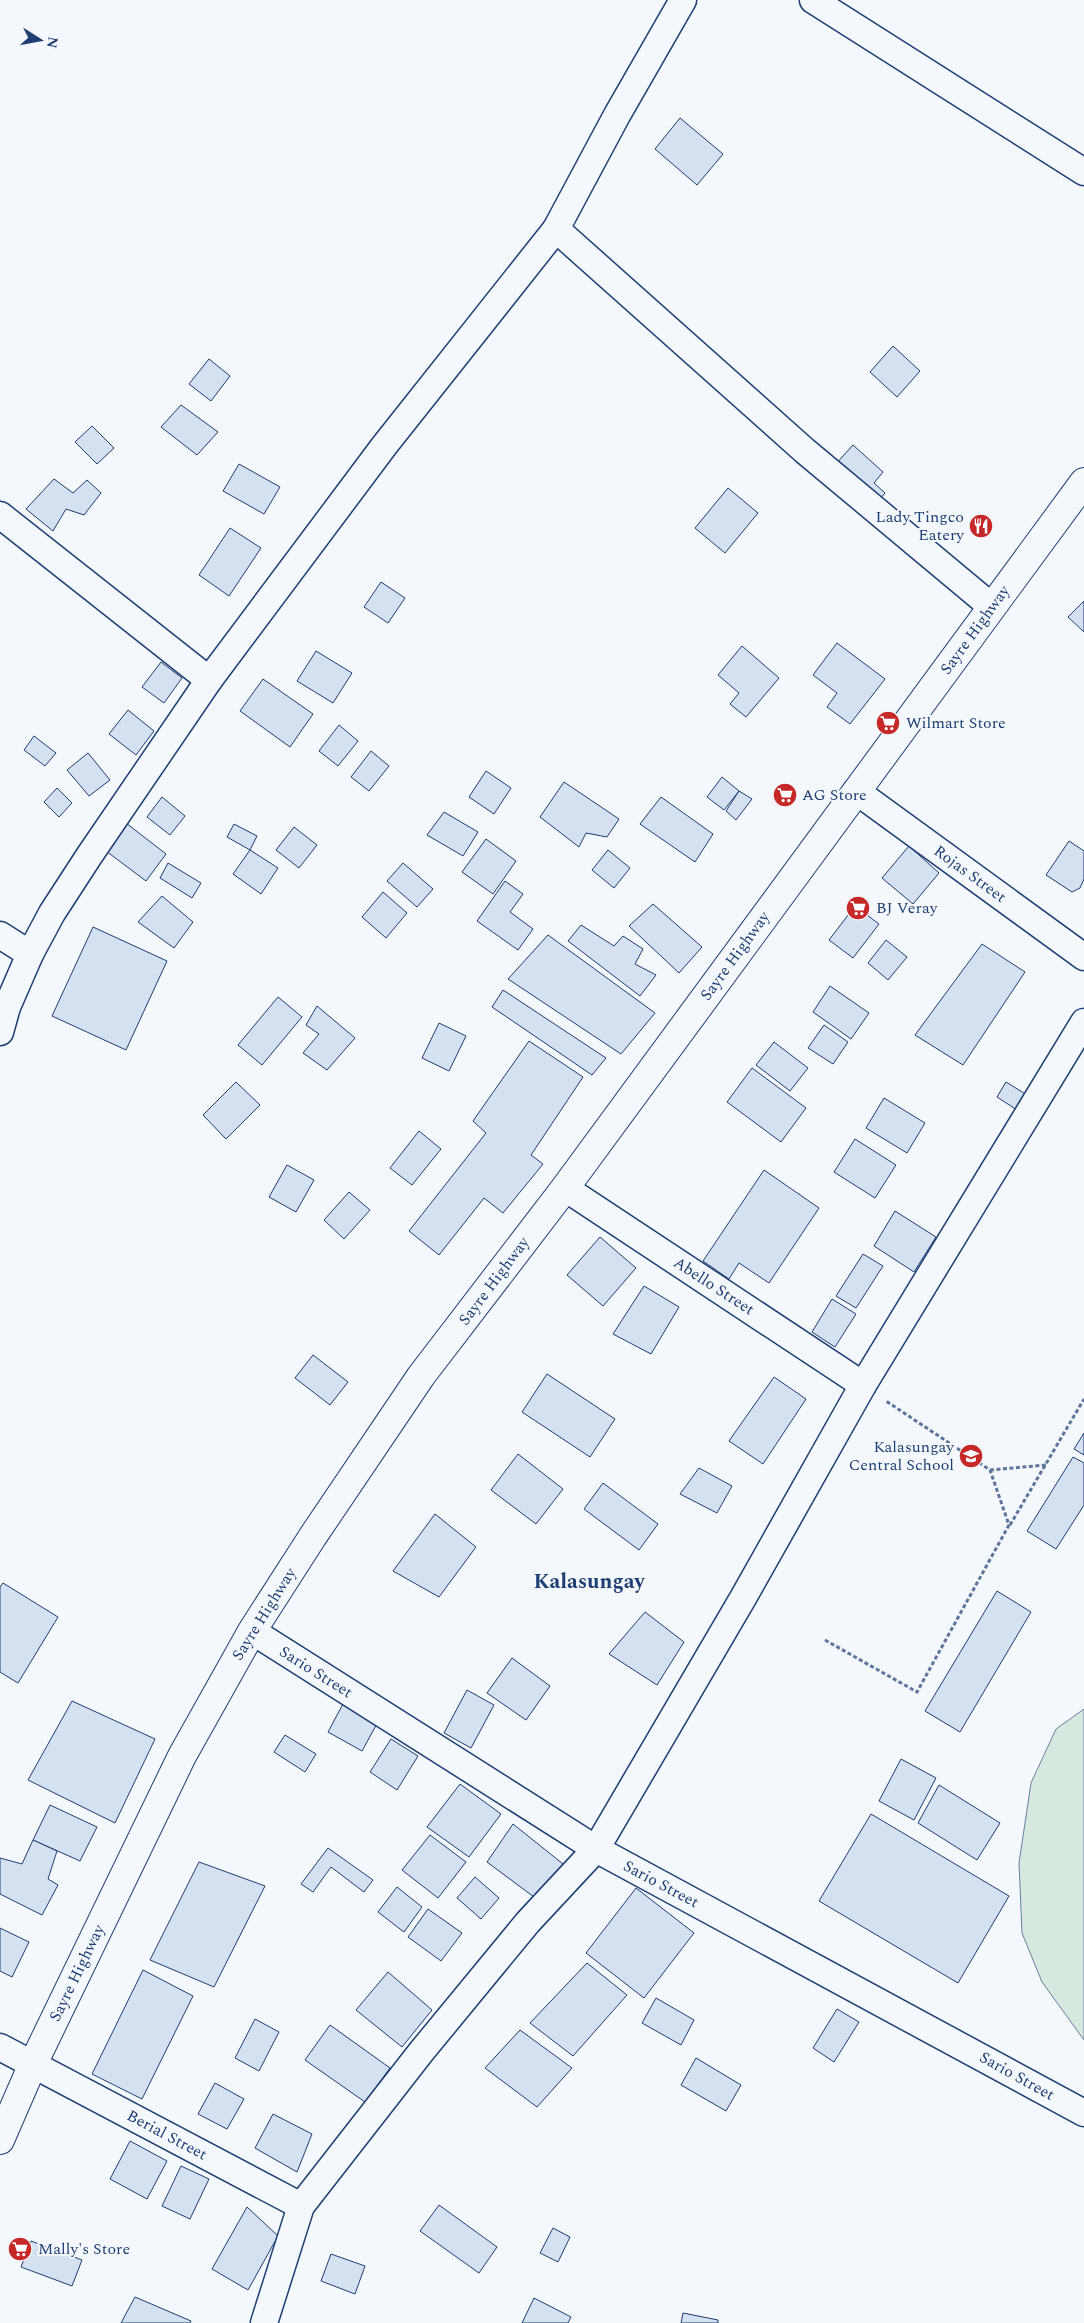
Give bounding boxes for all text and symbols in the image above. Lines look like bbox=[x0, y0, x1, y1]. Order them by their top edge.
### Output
north arrow bbox=[15, 15, 65, 65]
text: N bbox=[41, 35, 64, 50]
place label: Lady Tingco Eatery bbox=[876, 505, 965, 547]
restaurant icon: Lady Tingco Eatery bbox=[968, 513, 994, 539]
street label: Sayre Highway bbox=[934, 579, 1016, 680]
supermarket icon: Wilmart Store bbox=[875, 710, 901, 736]
place label: Wilmart Store bbox=[906, 711, 1006, 735]
supermarket icon: AG Store bbox=[772, 782, 798, 808]
place label: AG Store bbox=[802, 783, 867, 807]
street label: Rojas Street bbox=[929, 839, 1012, 909]
supermarket icon: BJ Veray bbox=[845, 895, 871, 921]
place label: BJ Veray bbox=[876, 896, 939, 920]
street label: Sayre Highway bbox=[694, 905, 776, 1006]
street label: Sayre Highway bbox=[453, 1231, 536, 1330]
street label: Abello Street bbox=[669, 1251, 760, 1321]
place label: Kalasungay Central School bbox=[849, 1435, 955, 1477]
school or university icon: Kalasungay Central School bbox=[958, 1443, 984, 1469]
street label: Sayre Highway bbox=[226, 1562, 303, 1665]
district label: Kalasungay bbox=[534, 1566, 645, 1598]
street label: Sario Street bbox=[275, 1640, 358, 1704]
street label: Sario Street bbox=[619, 1854, 703, 1914]
street label: Sayre Highway bbox=[43, 1919, 111, 2026]
street label: Sario Street bbox=[975, 2045, 1059, 2107]
street label: Berial Street bbox=[122, 2104, 212, 2166]
supermarket icon: Mally's Store bbox=[7, 2236, 33, 2262]
place label: Mally's Store bbox=[38, 2237, 130, 2261]

